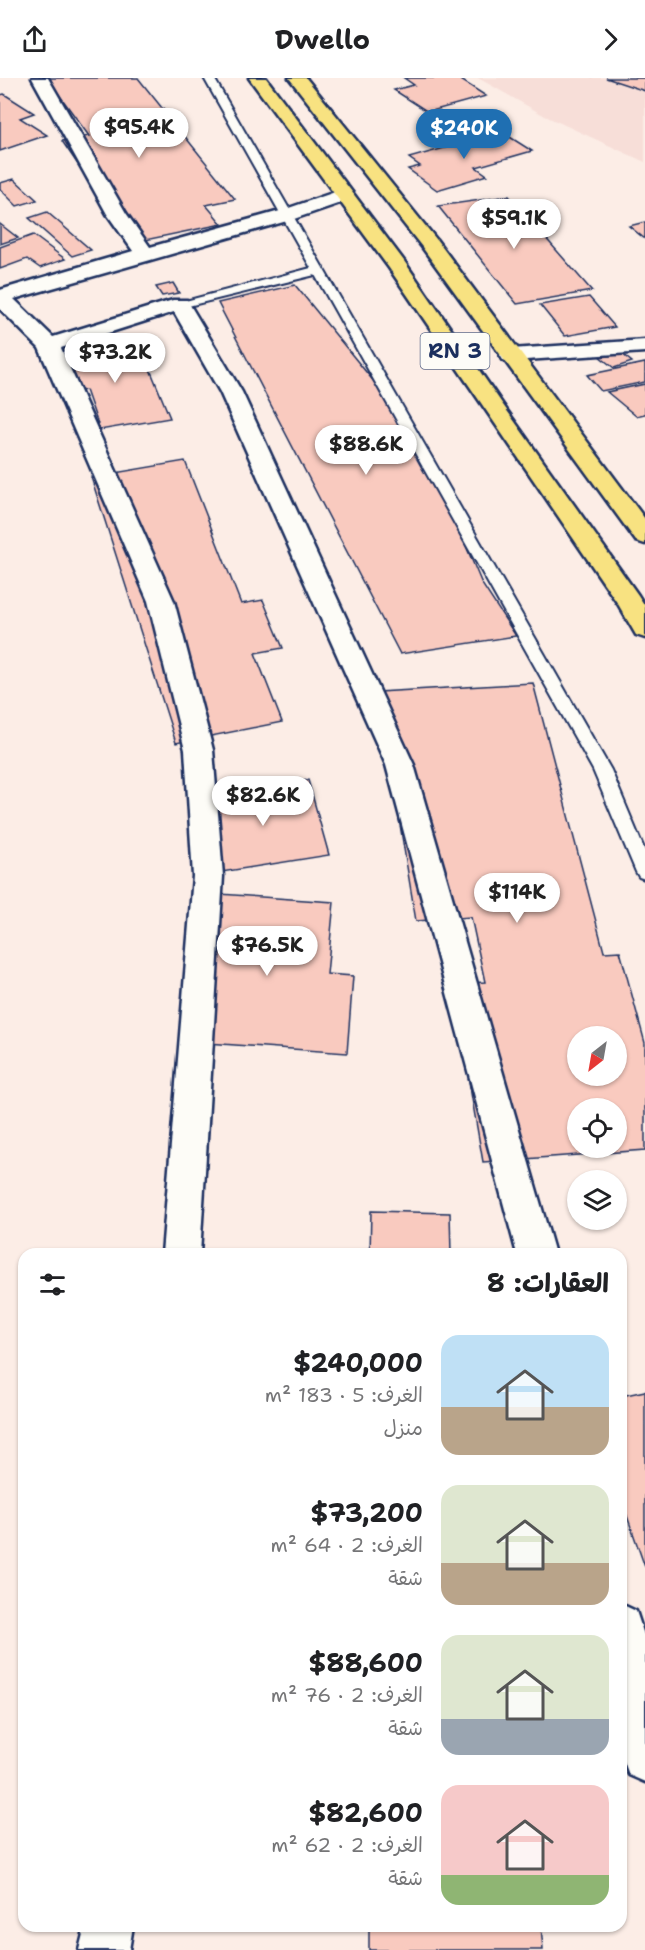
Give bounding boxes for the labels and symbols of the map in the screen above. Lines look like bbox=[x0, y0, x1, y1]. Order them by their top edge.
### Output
pin: $95.4K bbox=[90, 108, 188, 159]
pin: $240K bbox=[422, 109, 506, 160]
pin: $59.1K bbox=[465, 199, 563, 250]
pin: $73.2K bbox=[66, 333, 164, 384]
road number: RN 3 bbox=[420, 333, 490, 369]
pin: $88.6K bbox=[317, 425, 415, 476]
pin: $82.6K bbox=[214, 776, 312, 827]
pin: $114K bbox=[475, 873, 559, 924]
pin: $76.5K bbox=[218, 926, 316, 977]
north arrow bbox=[567, 1026, 627, 1086]

